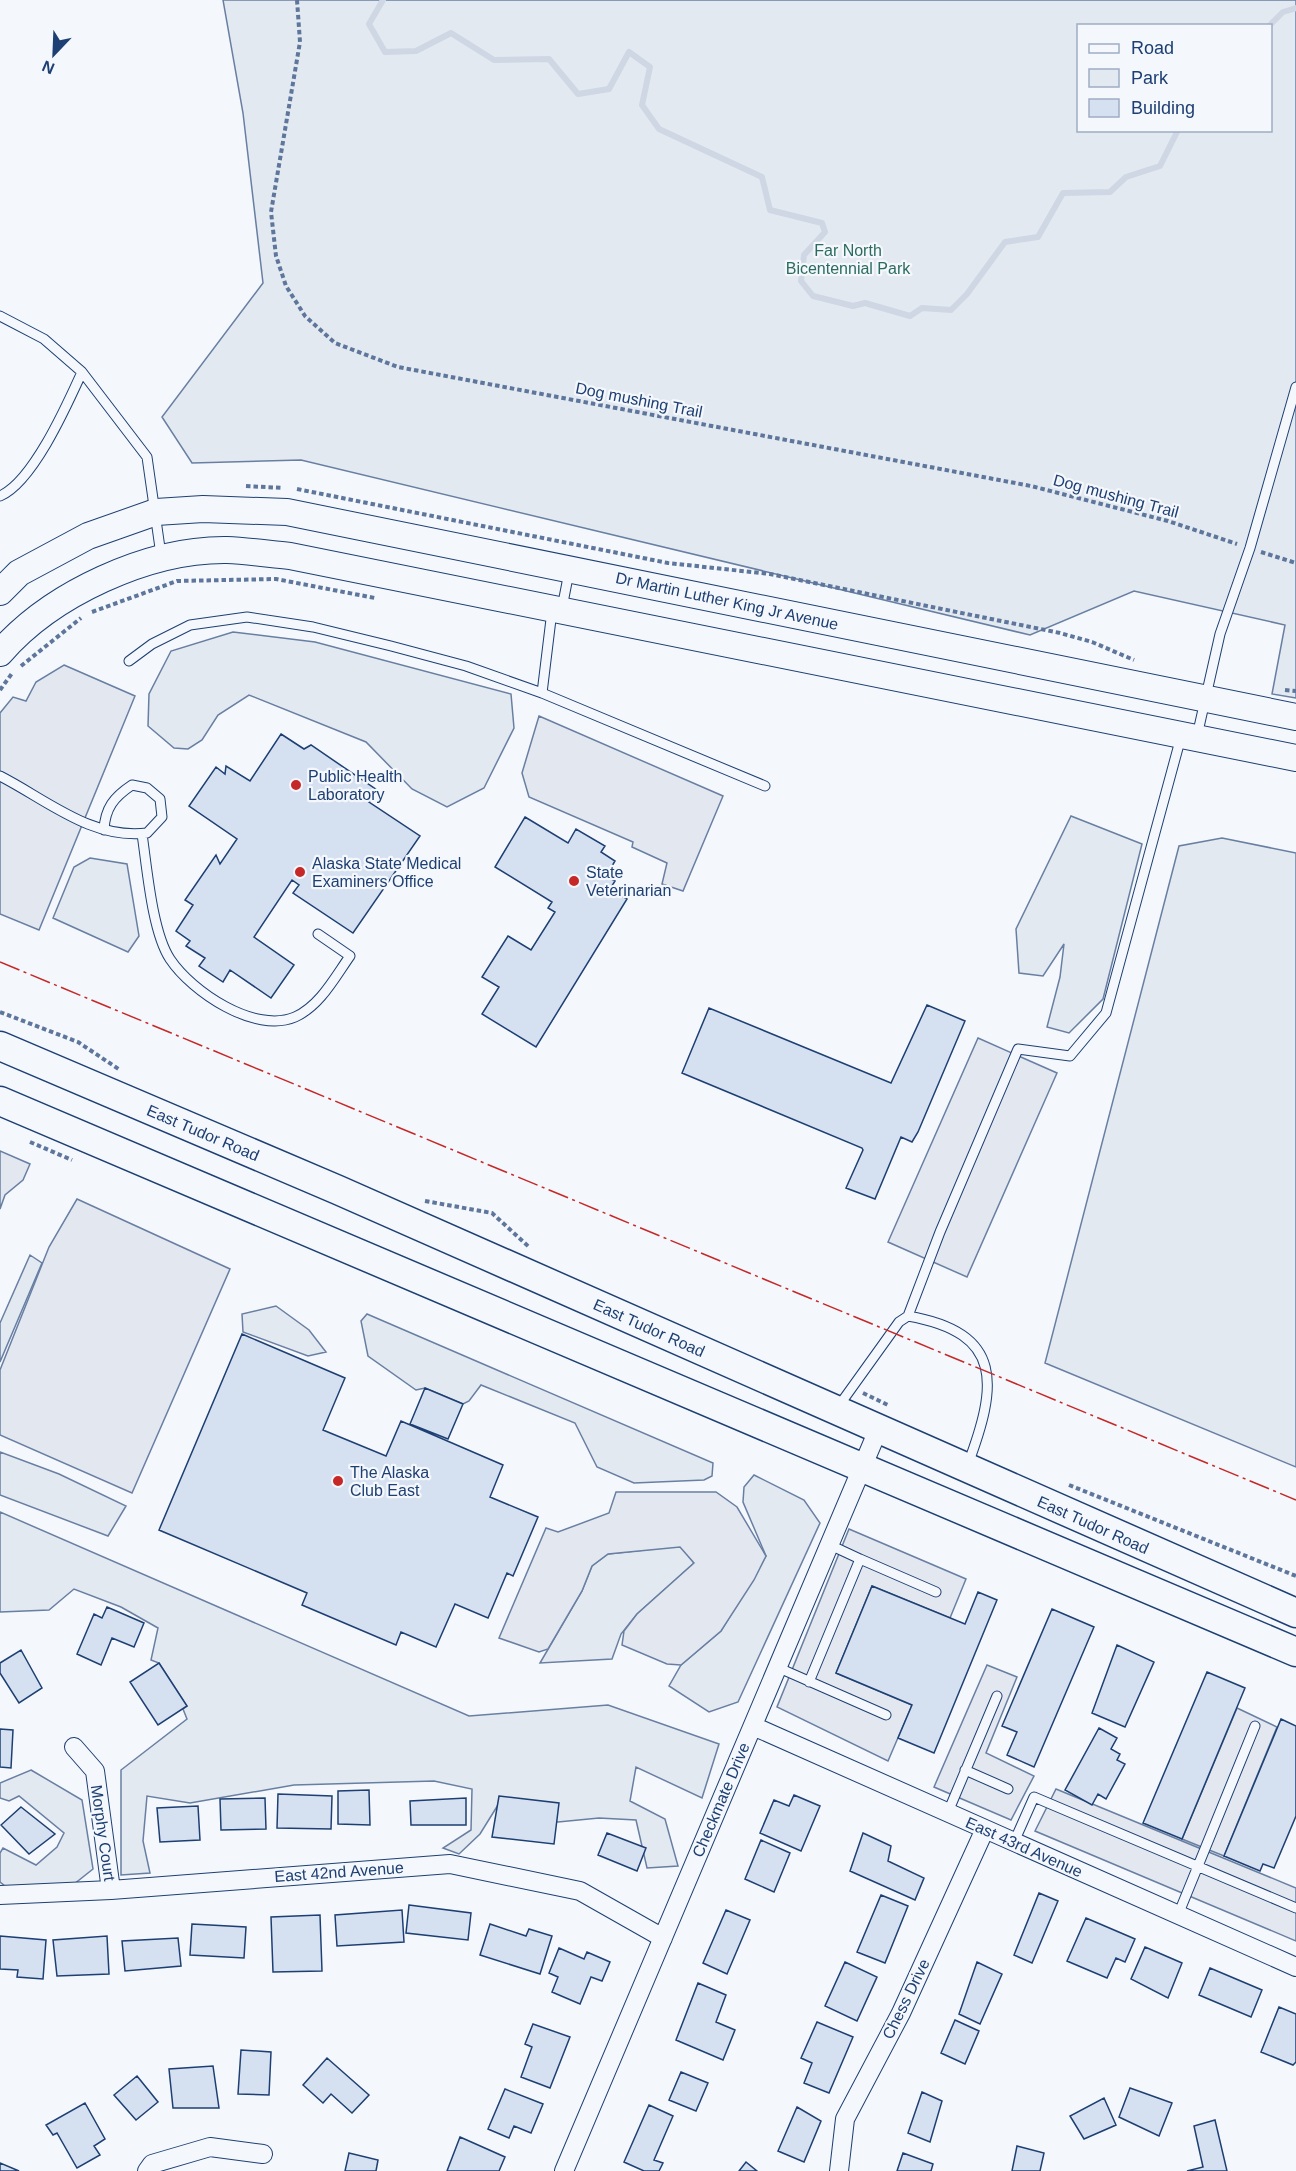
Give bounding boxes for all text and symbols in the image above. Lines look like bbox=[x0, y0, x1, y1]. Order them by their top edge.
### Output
north arrow bbox=[24, 24, 84, 84]
legend bbox=[1077, 24, 1272, 132]
text: Road bbox=[1131, 38, 1174, 58]
text: N bbox=[40, 57, 57, 77]
text: Park bbox=[1131, 68, 1169, 88]
text: Building bbox=[1131, 98, 1195, 118]
park label: Far North Bicentennial Park bbox=[786, 242, 911, 277]
street label: Dog mushing Trail bbox=[574, 379, 704, 421]
street label: Dog mushing Trail bbox=[1052, 471, 1180, 521]
street label: Dr Martin Luther King Jr Avenue bbox=[614, 569, 840, 633]
place label: Public Health Laboratory bbox=[308, 768, 402, 803]
marker: Public Health Laboratory bbox=[289, 778, 303, 792]
place label: Alaska State Medical Examiners Office bbox=[312, 855, 461, 890]
place label: State Veterinarian bbox=[586, 864, 671, 899]
marker: Alaska State Medical Examiners Office bbox=[293, 865, 307, 879]
marker: State Veterinarian bbox=[567, 874, 581, 888]
street label: East Tudor Road bbox=[144, 1102, 262, 1164]
street label: East Tudor Road bbox=[591, 1296, 707, 1360]
place label: The Alaska Club East bbox=[350, 1464, 429, 1499]
marker: The Alaska Club East bbox=[331, 1474, 345, 1488]
street label: East Tudor Road bbox=[1035, 1493, 1151, 1557]
street label: Checkmate Drive bbox=[689, 1740, 753, 1860]
street label: Morphy Court bbox=[88, 1784, 118, 1883]
street label: East 43rd Avenue bbox=[963, 1814, 1085, 1880]
street label: East 42nd Avenue bbox=[274, 1859, 404, 1885]
street label: Chess Drive bbox=[879, 1956, 933, 2042]

